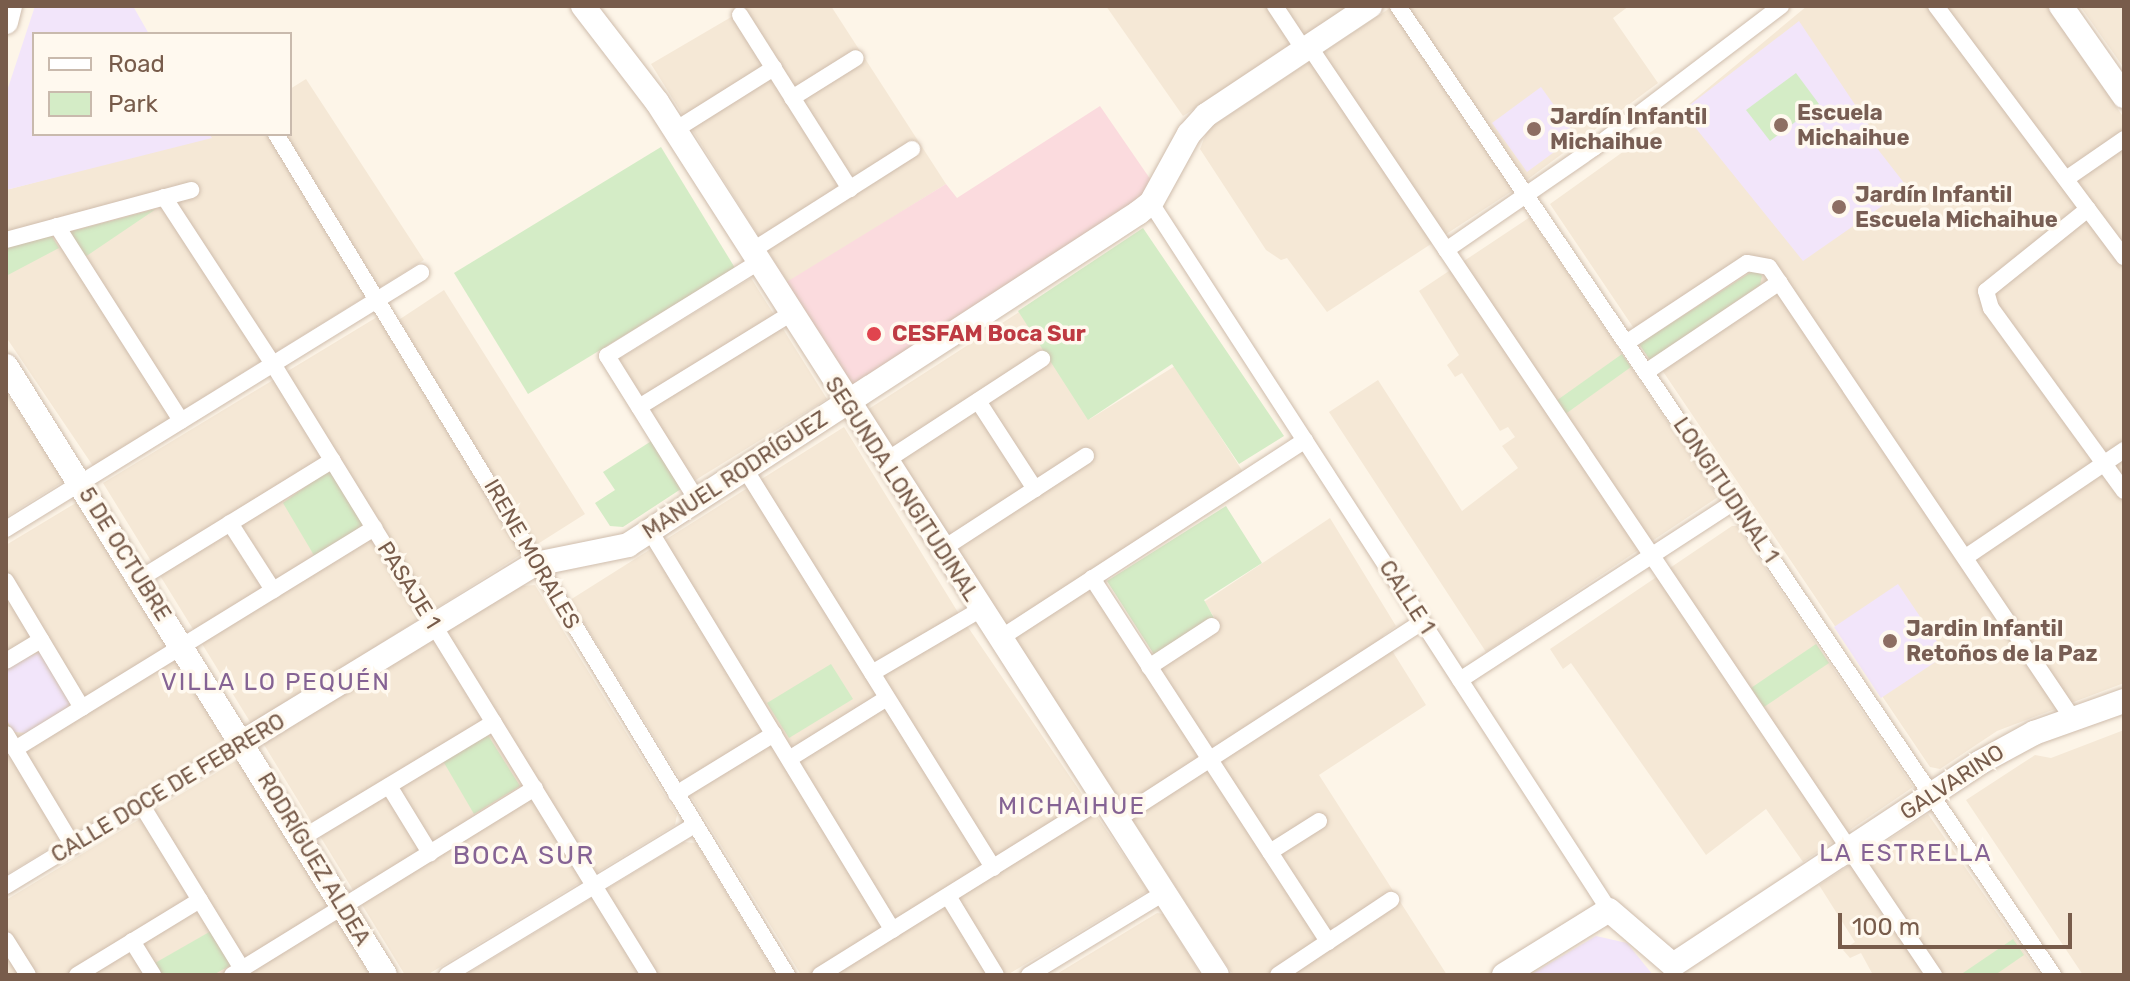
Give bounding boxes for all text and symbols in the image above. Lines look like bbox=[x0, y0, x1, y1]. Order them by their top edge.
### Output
legend bbox=[32, 32, 292, 136]
text: Road bbox=[108, 50, 165, 78]
text: Park bbox=[108, 90, 158, 118]
place label: Escuela Michaihue bbox=[1797, 99, 1910, 150]
place label: Jardín Infantil Michaihue bbox=[1550, 103, 1707, 154]
marker: Escuela Michaihue bbox=[1772, 116, 1790, 134]
marker: Jardín Infantil Michaihue bbox=[1525, 120, 1543, 138]
place label: Jardín Infantil Escuela Michaihue bbox=[1855, 181, 2058, 232]
marker: Jardín Infantil Escuela Michaihue bbox=[1830, 198, 1848, 216]
place label: CESFAM Boca Sur bbox=[892, 321, 1086, 347]
marker: CESFAM Boca Sur bbox=[863, 323, 885, 345]
street label: SEGUNDA LONGITUDINAL bbox=[819, 372, 985, 606]
street label: MANUEL RODRÍGUEZ bbox=[637, 405, 833, 545]
street label: LONGITUDINAL 1 bbox=[1668, 412, 1784, 568]
street label: IRENE MORALES bbox=[478, 474, 586, 634]
street label: 5 DE OCTUBRE bbox=[73, 482, 177, 626]
street label: PASAJE 1 bbox=[372, 537, 446, 633]
street label: CALLE 1 bbox=[1374, 555, 1440, 639]
place label: Jardin Infantil Retoños de la Paz bbox=[1906, 615, 2098, 666]
marker: Jardin Infantil Retoños de la Paz bbox=[1881, 632, 1899, 650]
district label: VILLA LO PEQUÉN bbox=[161, 669, 391, 697]
street label: CALLE DOCE DE FEBRERO bbox=[46, 708, 290, 868]
street label: GALVARINO bbox=[1895, 739, 2009, 825]
street label: RODRÍGUEZ ALDEA bbox=[252, 768, 376, 950]
district label: MICHAIHUE bbox=[998, 793, 1146, 821]
district label: BOCA SUR bbox=[452, 840, 596, 872]
district label: LA ESTRELLA bbox=[1819, 840, 1993, 868]
scale bar bbox=[1842, 897, 2076, 947]
text: 100 m bbox=[1852, 913, 1920, 941]

